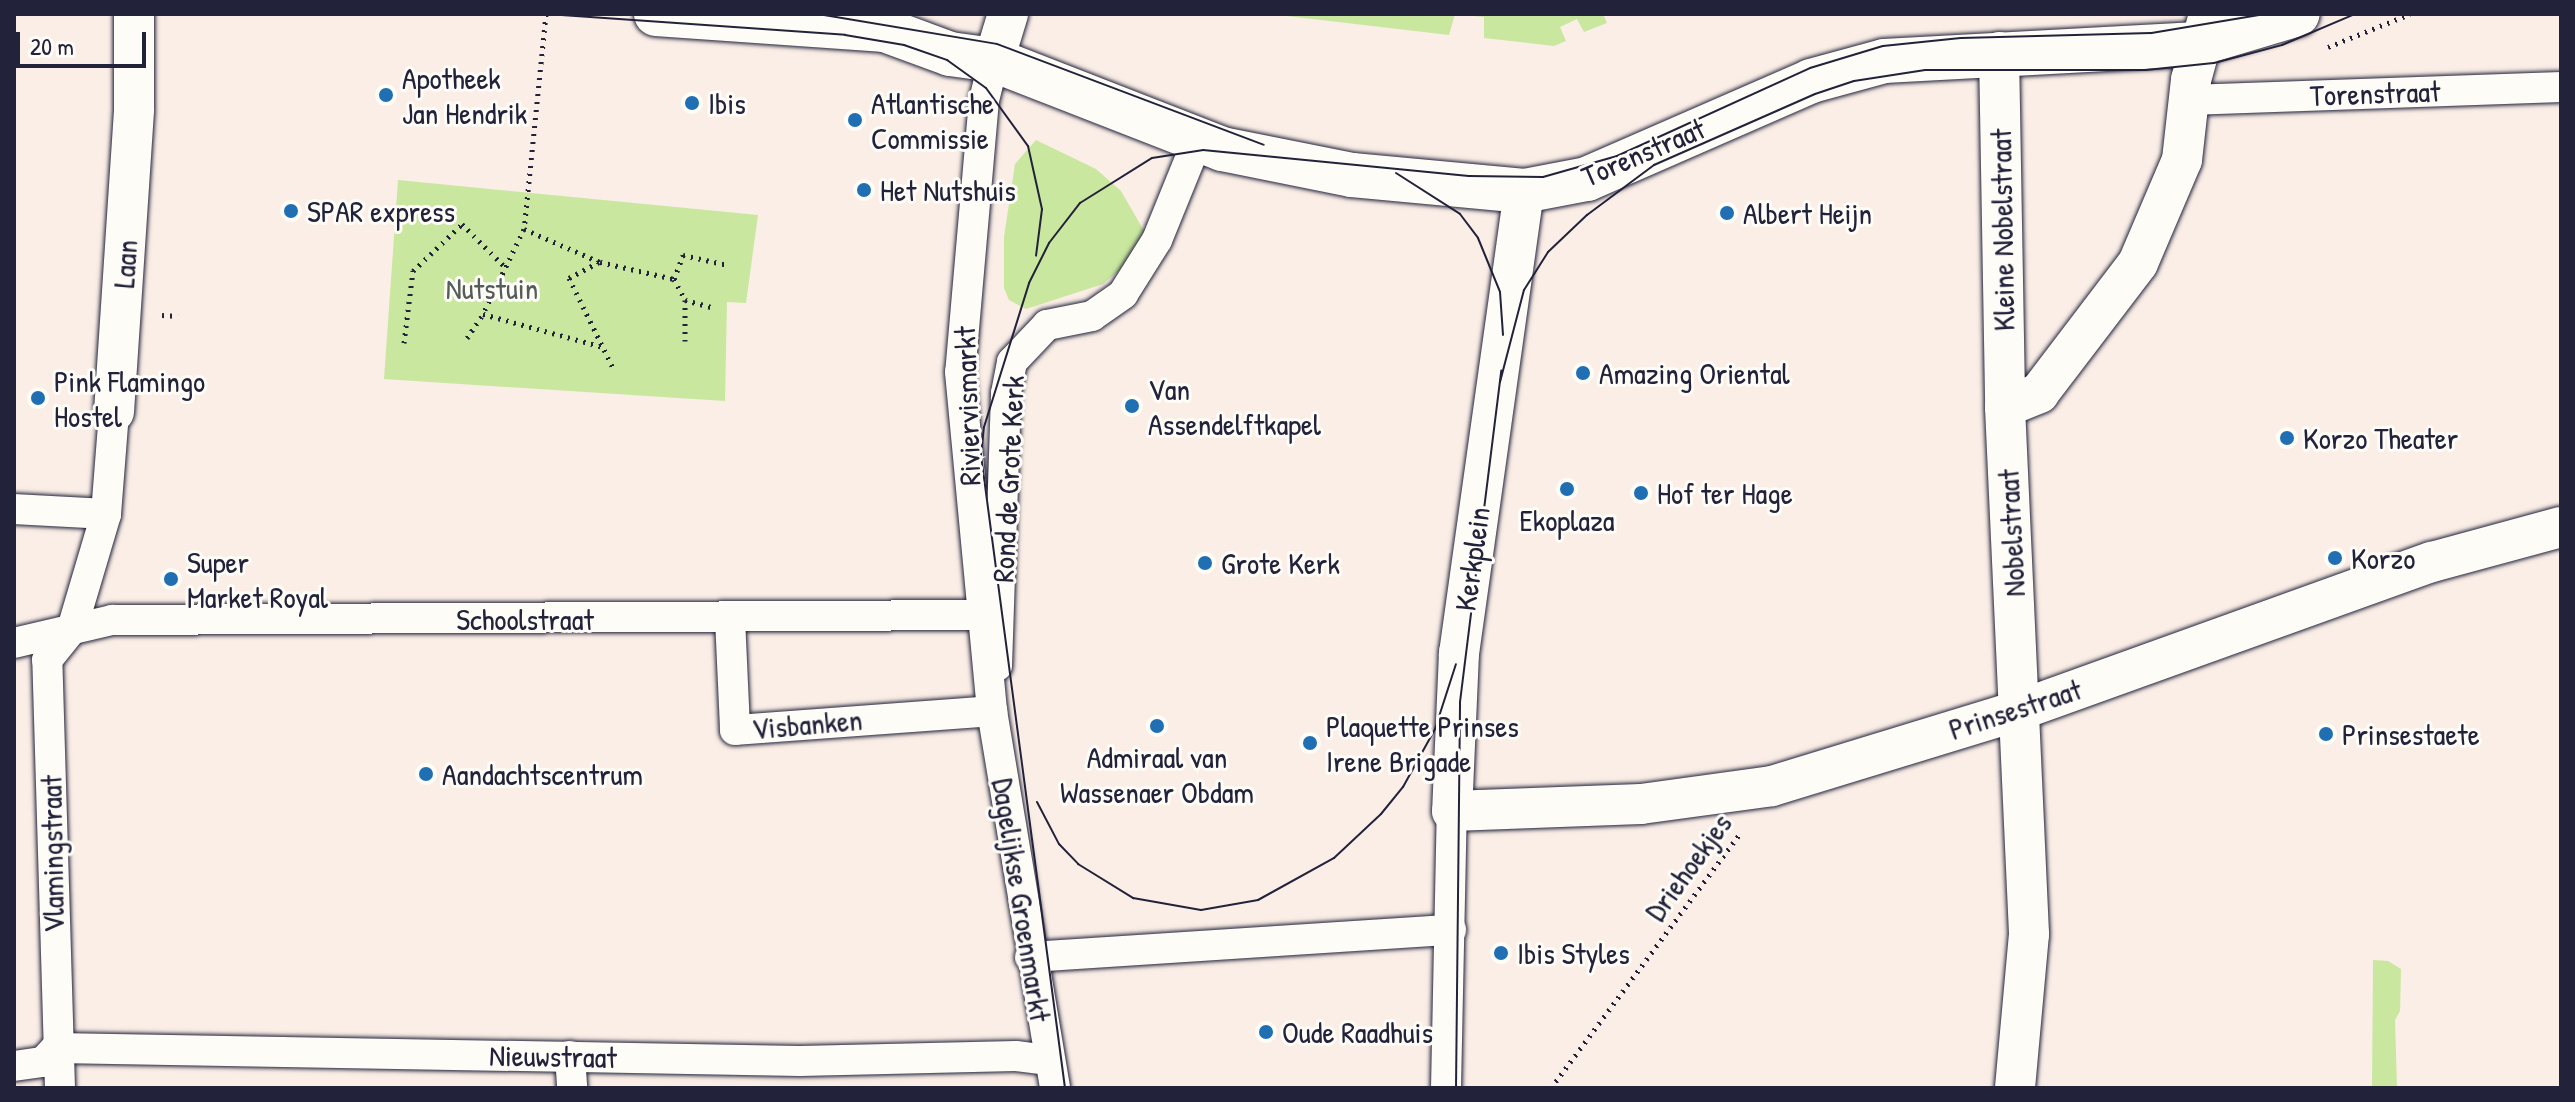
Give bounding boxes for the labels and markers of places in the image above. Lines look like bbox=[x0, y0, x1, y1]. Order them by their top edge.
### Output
place label: Apotheek Jan Hendrik bbox=[402, 60, 527, 130]
place label: Ibis bbox=[708, 85, 746, 121]
place label: Atlantische Commissie bbox=[871, 85, 994, 156]
marker: Apotheek Jan Hendrik bbox=[377, 86, 395, 104]
marker: Ibis bbox=[683, 94, 701, 112]
marker: Atlantische Commissie bbox=[846, 111, 864, 129]
place label: Het Nutshuis bbox=[880, 172, 1016, 208]
marker: Het Nutshuis bbox=[855, 181, 873, 199]
place label: SPAR express bbox=[307, 193, 455, 229]
place label: Albert Heijn bbox=[1743, 195, 1872, 231]
marker: SPAR express bbox=[282, 202, 300, 220]
marker: Albert Heijn bbox=[1718, 204, 1736, 222]
place label: Amazing Oriental bbox=[1599, 355, 1790, 391]
place label: Pink Flamingo Hostel bbox=[54, 363, 205, 434]
marker: Amazing Oriental bbox=[1574, 364, 1592, 382]
place label: Van Assendelftkapel bbox=[1148, 371, 1321, 442]
marker: Pink Flamingo Hostel bbox=[29, 389, 47, 407]
marker: Van Assendelftkapel bbox=[1123, 397, 1141, 415]
place label: Korzo Theater bbox=[2303, 420, 2458, 456]
marker: Korzo Theater bbox=[2278, 429, 2296, 447]
place label: Hof ter Hage bbox=[1657, 475, 1793, 511]
marker: Ekoplaza bbox=[1558, 480, 1576, 498]
marker: Hof ter Hage bbox=[1632, 484, 1650, 502]
place label: Ekoplaza bbox=[1520, 502, 1614, 538]
place label: Korzo bbox=[2351, 540, 2415, 576]
place label: Super Market Royal bbox=[187, 544, 328, 614]
place label: Grote Kerk bbox=[1221, 545, 1340, 581]
marker: Korzo bbox=[2326, 549, 2344, 567]
marker: Grote Kerk bbox=[1196, 554, 1214, 572]
marker: Super Market Royal bbox=[162, 570, 180, 588]
place label: Plaquette Prinses Irene Brigade bbox=[1326, 708, 1519, 778]
place label: Prinsestaete bbox=[2342, 716, 2480, 752]
marker: Admiraal van Wassenaer Obdam bbox=[1148, 717, 1166, 735]
marker: Prinsestaete bbox=[2317, 725, 2335, 743]
marker: Plaquette Prinses Irene Brigade bbox=[1301, 734, 1319, 752]
place label: Admiraal van Wassenaer Obdam bbox=[1060, 739, 1254, 810]
place label: Aandachtscentrum bbox=[442, 756, 643, 792]
marker: Aandachtscentrum bbox=[417, 765, 435, 783]
place label: Ibis Styles bbox=[1517, 935, 1630, 971]
marker: Ibis Styles bbox=[1492, 944, 1510, 962]
place label: Oude Raadhuis bbox=[1282, 1014, 1433, 1050]
marker: Oude Raadhuis bbox=[1257, 1023, 1275, 1041]

